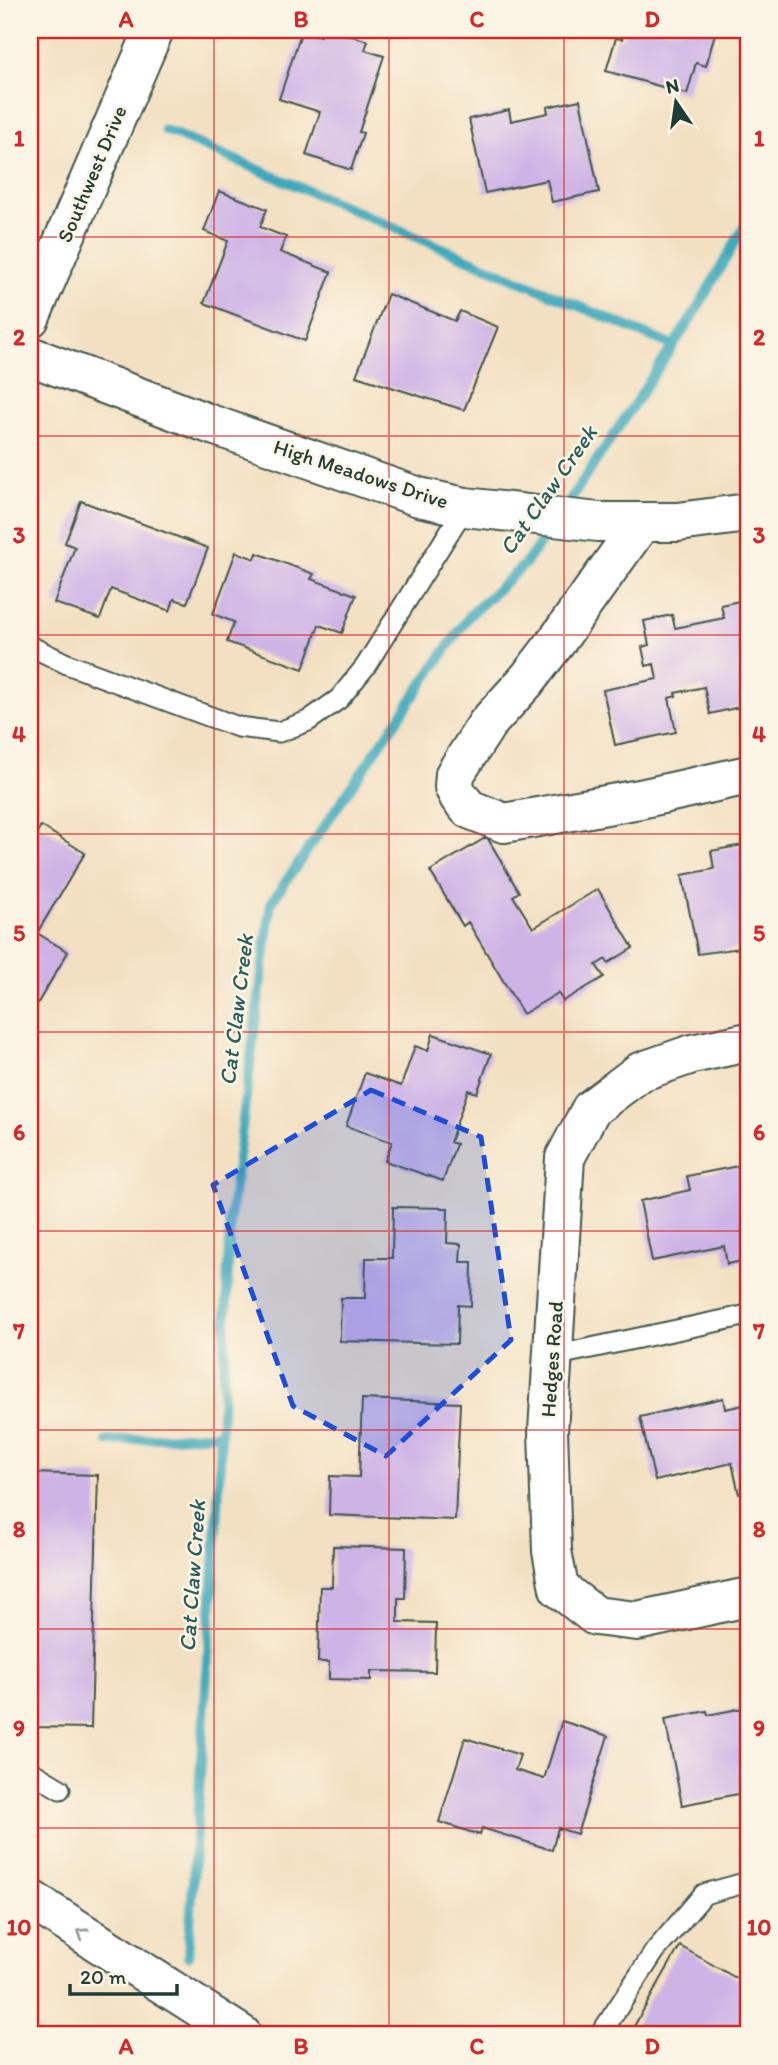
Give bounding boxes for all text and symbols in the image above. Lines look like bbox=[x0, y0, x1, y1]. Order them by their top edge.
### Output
text: A bbox=[118, 5, 134, 33]
text: B bbox=[294, 5, 309, 33]
text: C bbox=[470, 5, 485, 33]
text: D bbox=[644, 5, 660, 33]
north arrow bbox=[642, 66, 712, 136]
text: N bbox=[663, 73, 681, 99]
street label: Southwest Drive bbox=[51, 102, 132, 246]
text: 1 bbox=[14, 124, 25, 152]
text: 1 bbox=[754, 124, 765, 152]
text: 2 bbox=[13, 323, 26, 351]
text: 2 bbox=[753, 323, 766, 351]
water label: Cat Claw Creek bbox=[493, 419, 604, 560]
street label: High Meadows Drive bbox=[271, 434, 452, 514]
text: 3 bbox=[13, 521, 26, 549]
text: 3 bbox=[753, 521, 766, 549]
text: 4 bbox=[12, 720, 26, 748]
text: 4 bbox=[752, 720, 766, 748]
text: 5 bbox=[13, 919, 25, 947]
text: 5 bbox=[753, 919, 765, 947]
water label: Cat Claw Creek bbox=[213, 932, 259, 1087]
text: 6 bbox=[13, 1118, 25, 1146]
text: 6 bbox=[753, 1118, 765, 1146]
street label: Hedges Road bbox=[535, 1299, 568, 1418]
text: 7 bbox=[12, 1317, 25, 1345]
text: 7 bbox=[752, 1317, 765, 1345]
water label: Cat Claw Creek bbox=[173, 1498, 211, 1653]
text: 8 bbox=[13, 1515, 26, 1543]
text: 8 bbox=[753, 1515, 766, 1543]
text: 9 bbox=[13, 1714, 25, 1742]
text: 9 bbox=[753, 1714, 765, 1742]
text: 10 bbox=[7, 1913, 31, 1941]
text: 10 bbox=[747, 1913, 771, 1941]
one-way arrow bbox=[76, 1928, 89, 1941]
scale bar bbox=[70, 1953, 177, 1997]
text: 20 m bbox=[80, 1964, 127, 1989]
text: A bbox=[118, 2032, 134, 2060]
text: B bbox=[294, 2032, 309, 2060]
text: C bbox=[470, 2032, 485, 2060]
text: D bbox=[644, 2032, 660, 2060]

